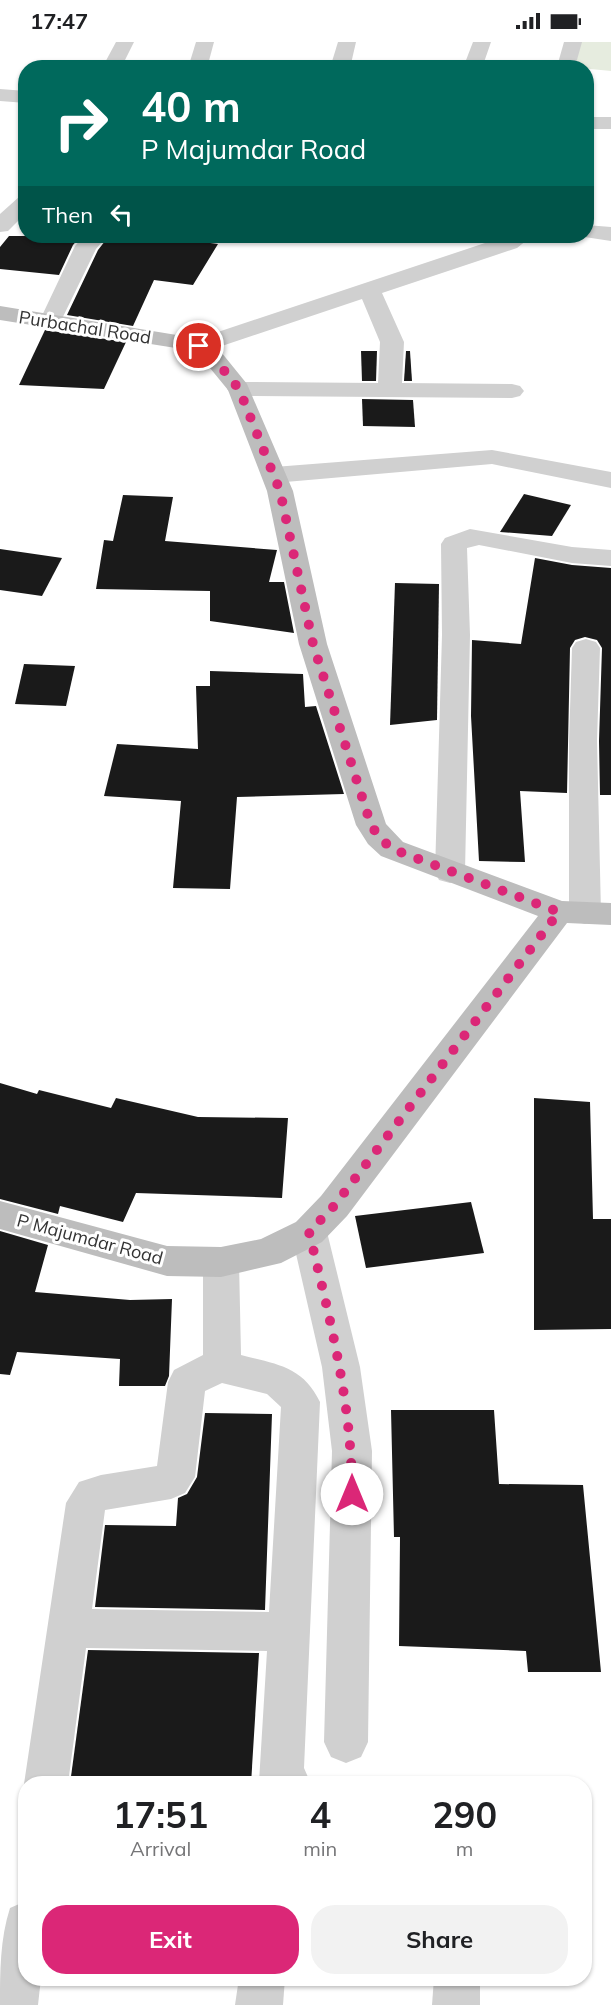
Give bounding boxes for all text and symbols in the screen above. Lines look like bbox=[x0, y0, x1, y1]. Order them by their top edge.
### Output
text: 17:47 bbox=[30, 7, 88, 35]
text: 40 m bbox=[141, 80, 241, 133]
icon: right bbox=[42, 84, 120, 162]
text: P Majumdar Road bbox=[141, 132, 366, 166]
icon: left bbox=[105, 198, 138, 231]
text: Then bbox=[42, 201, 93, 229]
street label: Purbachal Road bbox=[17, 305, 153, 349]
pin bbox=[173, 320, 224, 371]
icon: arrive bbox=[182, 329, 215, 362]
street label: P Majumdar Road bbox=[15, 1208, 165, 1270]
position arrow bbox=[320, 1462, 384, 1526]
text: 17:51 bbox=[113, 1792, 208, 1837]
text: 4 bbox=[309, 1792, 331, 1837]
text: 290 bbox=[432, 1792, 497, 1837]
text: Arrival bbox=[130, 1836, 191, 1861]
text: min bbox=[303, 1836, 337, 1861]
text: m bbox=[456, 1836, 473, 1861]
button: Exit bbox=[42, 1905, 299, 1974]
button: Share bbox=[311, 1905, 568, 1974]

